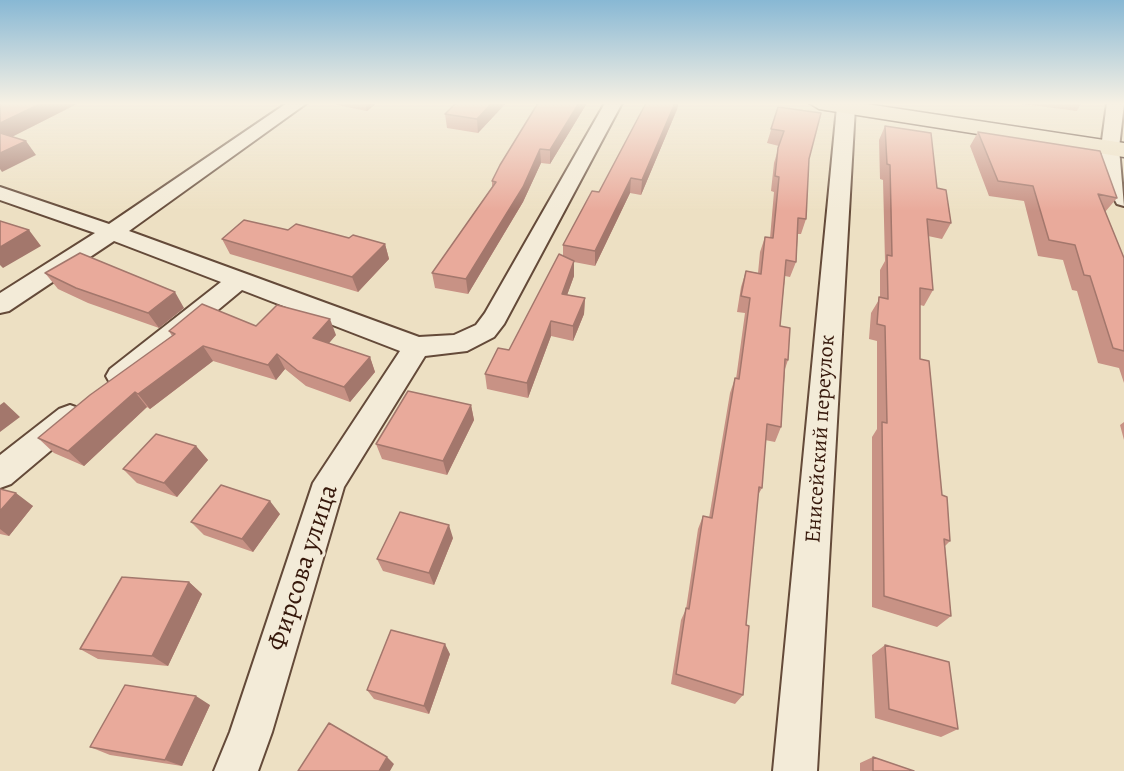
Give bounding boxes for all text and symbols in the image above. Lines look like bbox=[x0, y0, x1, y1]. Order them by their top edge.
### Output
street label: Енисейский переулок bbox=[801, 334, 841, 544]
street label: Фирсова улица bbox=[262, 480, 346, 656]

